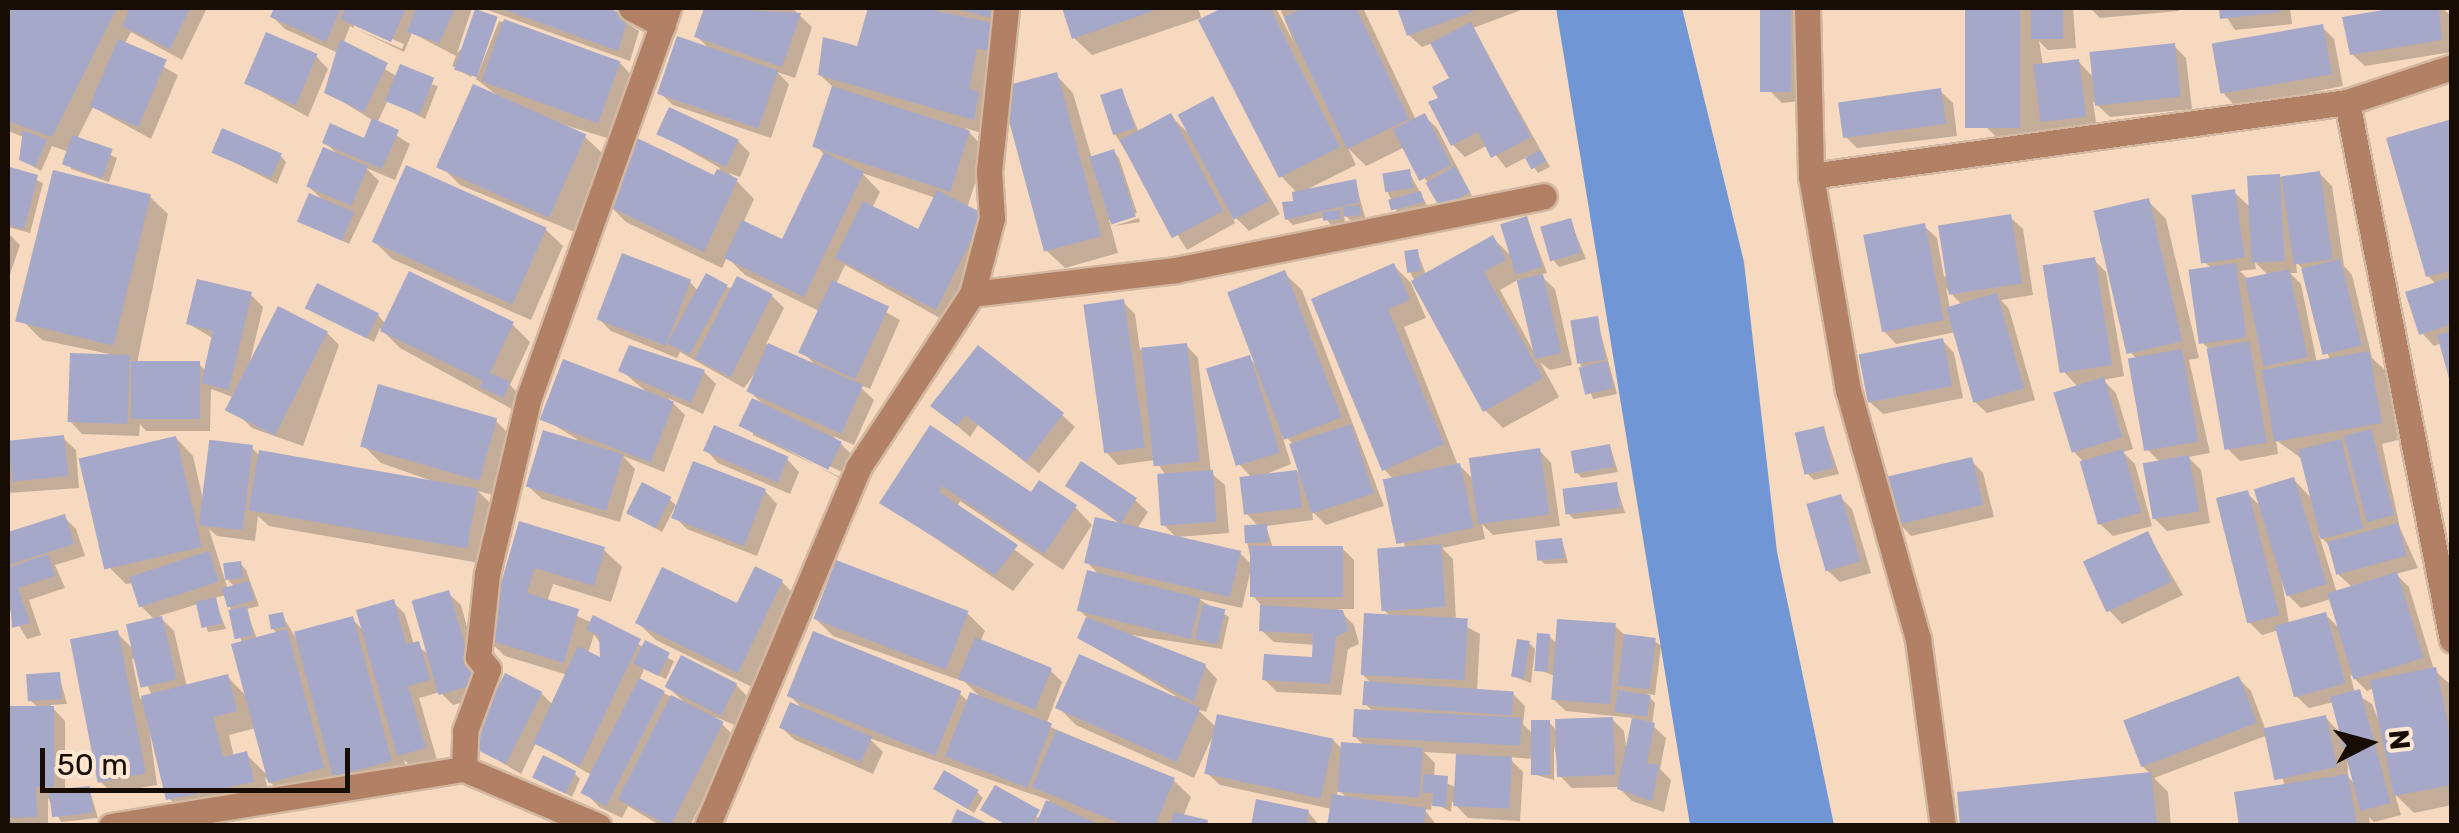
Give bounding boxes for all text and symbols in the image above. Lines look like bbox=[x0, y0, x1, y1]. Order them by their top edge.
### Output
north arrow bbox=[2319, 693, 2419, 793]
scale bar bbox=[45, 728, 355, 790]
text: N bbox=[2382, 728, 2417, 752]
text: 50 m bbox=[57, 747, 128, 783]

